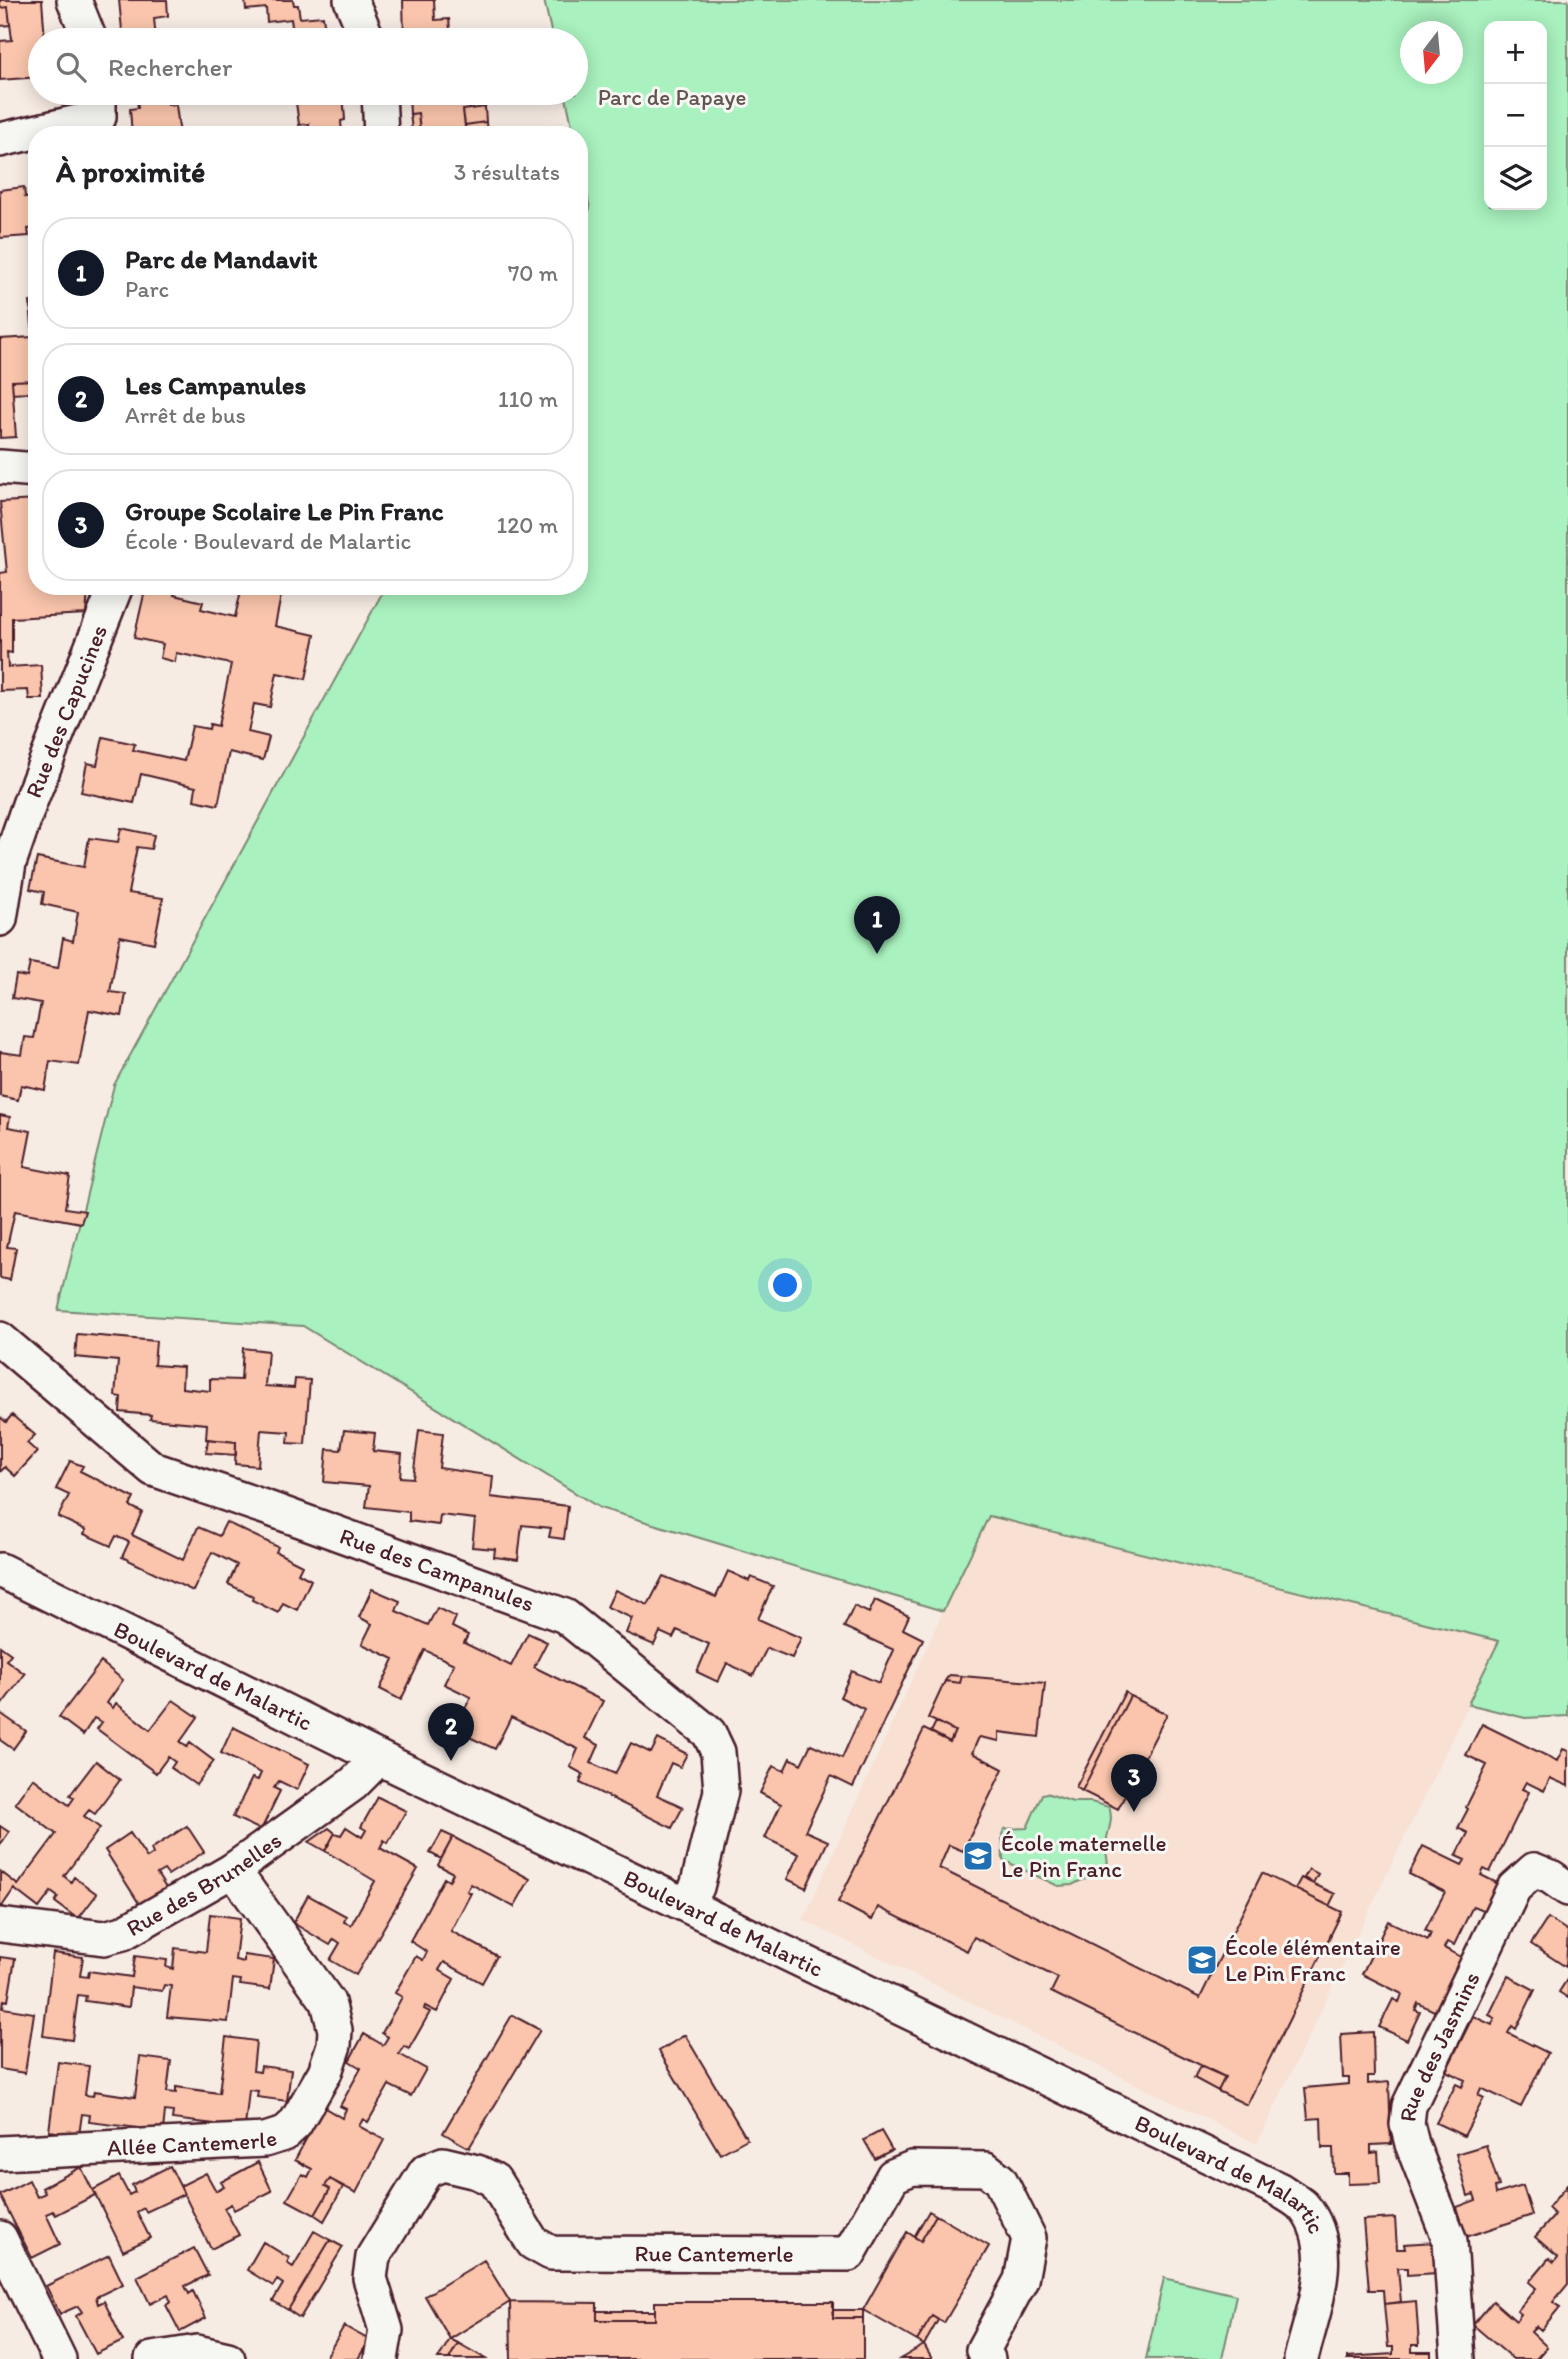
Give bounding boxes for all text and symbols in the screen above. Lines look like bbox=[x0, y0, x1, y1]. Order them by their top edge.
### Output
north arrow bbox=[1400, 21, 1463, 84]
map controls bbox=[1484, 21, 1547, 210]
button: + bbox=[1484, 21, 1547, 84]
search box bbox=[28, 28, 588, 105]
icon: search bbox=[52, 48, 90, 86]
text: Rechercher bbox=[108, 51, 232, 83]
park label: Parc de Papaye bbox=[598, 83, 746, 111]
button: − bbox=[1484, 84, 1547, 147]
button: layers bbox=[1484, 147, 1547, 210]
text: À proximité bbox=[56, 153, 205, 190]
text: 3 résultats bbox=[454, 158, 560, 186]
text: Parc de Mandavit bbox=[125, 243, 317, 275]
text: 1 bbox=[76, 259, 86, 287]
text: 70 m bbox=[508, 259, 558, 287]
text: Parc bbox=[125, 275, 169, 303]
text: Les Campanules bbox=[125, 369, 306, 401]
text: 2 bbox=[75, 385, 87, 413]
text: 110 m bbox=[498, 385, 558, 413]
text: Arrêt de bus bbox=[125, 401, 246, 429]
text: Groupe Scolaire Le Pin Franc bbox=[125, 495, 444, 527]
text: 3 bbox=[75, 511, 87, 539]
text: 120 m bbox=[497, 511, 558, 539]
text: École · Boulevard de Malartic bbox=[125, 527, 411, 555]
street label: Rue des Capucines bbox=[19, 621, 113, 802]
pin: 1 bbox=[854, 896, 900, 954]
your location bbox=[768, 1268, 802, 1302]
street label: Rue des Campanules bbox=[336, 1522, 538, 1618]
street label: Boulevard de Malartic bbox=[109, 1615, 317, 1737]
pin: 2 bbox=[428, 1703, 474, 1761]
pin: 3 bbox=[1111, 1754, 1157, 1812]
street label: Rue des Brunelles bbox=[121, 1826, 287, 1942]
place label: École maternelle Le Pin Franc bbox=[1001, 1829, 1167, 1883]
school or university icon: École maternelle Le Pin Franc bbox=[961, 1839, 995, 1873]
street label: Boulevard de Malartic bbox=[619, 1863, 828, 1983]
place label: École élémentaire Le Pin Franc bbox=[1225, 1933, 1401, 1987]
school or university icon: École élémentaire Le Pin Franc bbox=[1185, 1943, 1219, 1977]
street label: Rue des Jasmins bbox=[1393, 1967, 1486, 2123]
street label: Boulevard de Malartic bbox=[1130, 2109, 1331, 2238]
street label: Allée Cantemerle bbox=[106, 2123, 280, 2162]
street label: Rue Cantemerle bbox=[635, 2239, 794, 2268]

